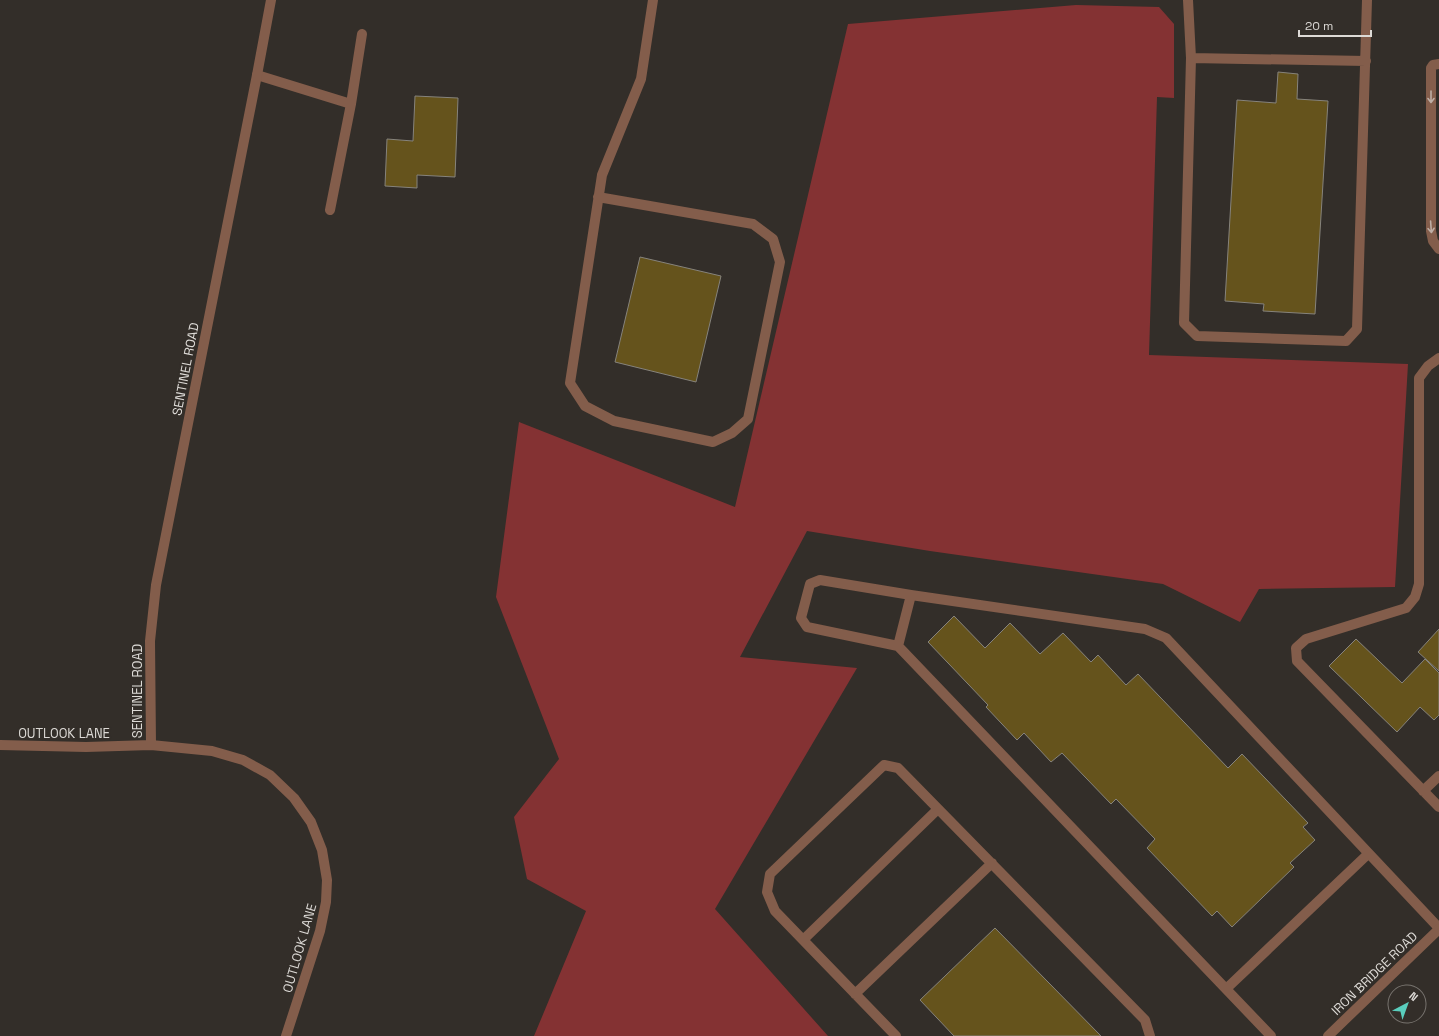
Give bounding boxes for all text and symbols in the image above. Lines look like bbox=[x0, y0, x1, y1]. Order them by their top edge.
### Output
scale bar bbox=[1299, 12, 1371, 38]
text: 20 m bbox=[1305, 18, 1333, 34]
one-way arrow bbox=[1427, 90, 1435, 103]
one-way arrow bbox=[1428, 220, 1435, 233]
street label: SENTINEL ROAD bbox=[168, 321, 203, 417]
street label: SENTINEL ROAD bbox=[129, 644, 146, 738]
street label: OUTLOOK LANE bbox=[18, 725, 110, 742]
street label: OUTLOOK LANE bbox=[279, 902, 320, 995]
street label: IRON BRIDGE ROAD bbox=[1328, 928, 1420, 1018]
north arrow bbox=[1387, 984, 1427, 1024]

